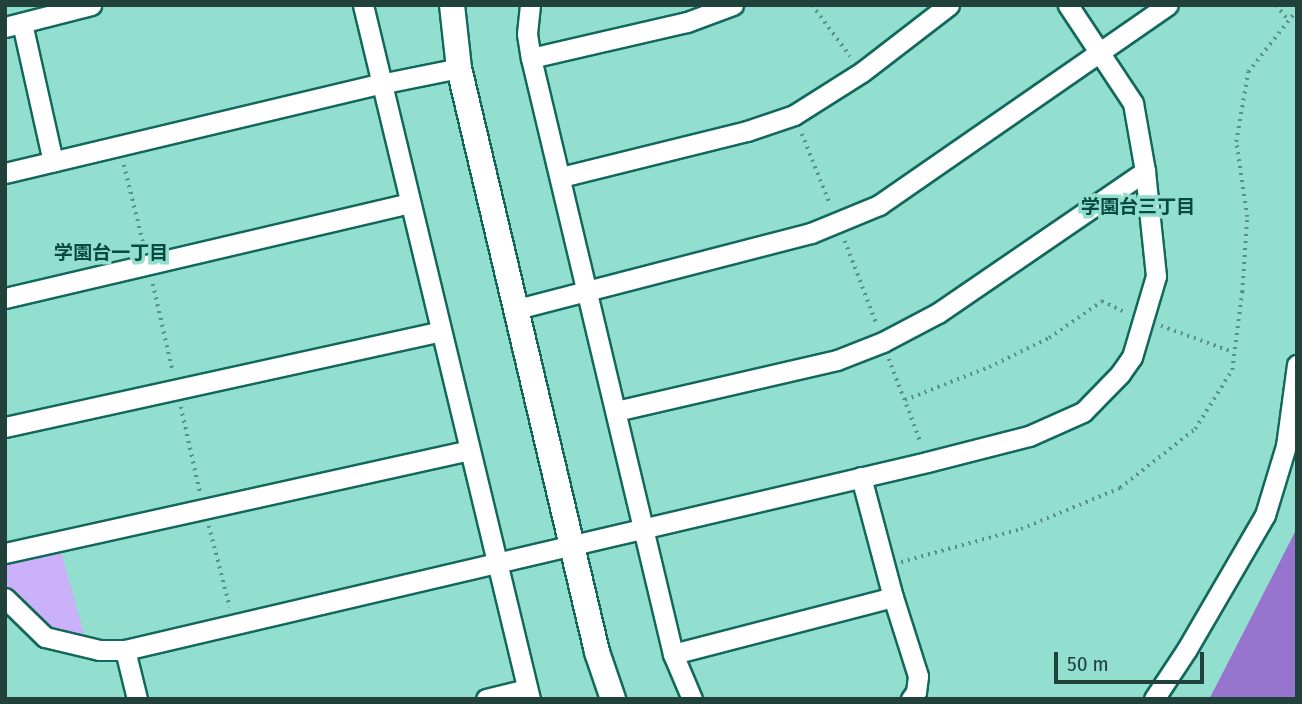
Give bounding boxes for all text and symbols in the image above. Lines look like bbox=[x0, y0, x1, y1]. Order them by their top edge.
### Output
district label: 学園台三丁目 bbox=[1081, 196, 1195, 218]
district label: 学園台一丁目 bbox=[54, 242, 168, 264]
scale bar bbox=[1057, 638, 1208, 682]
text: 50 m bbox=[1067, 651, 1109, 677]

